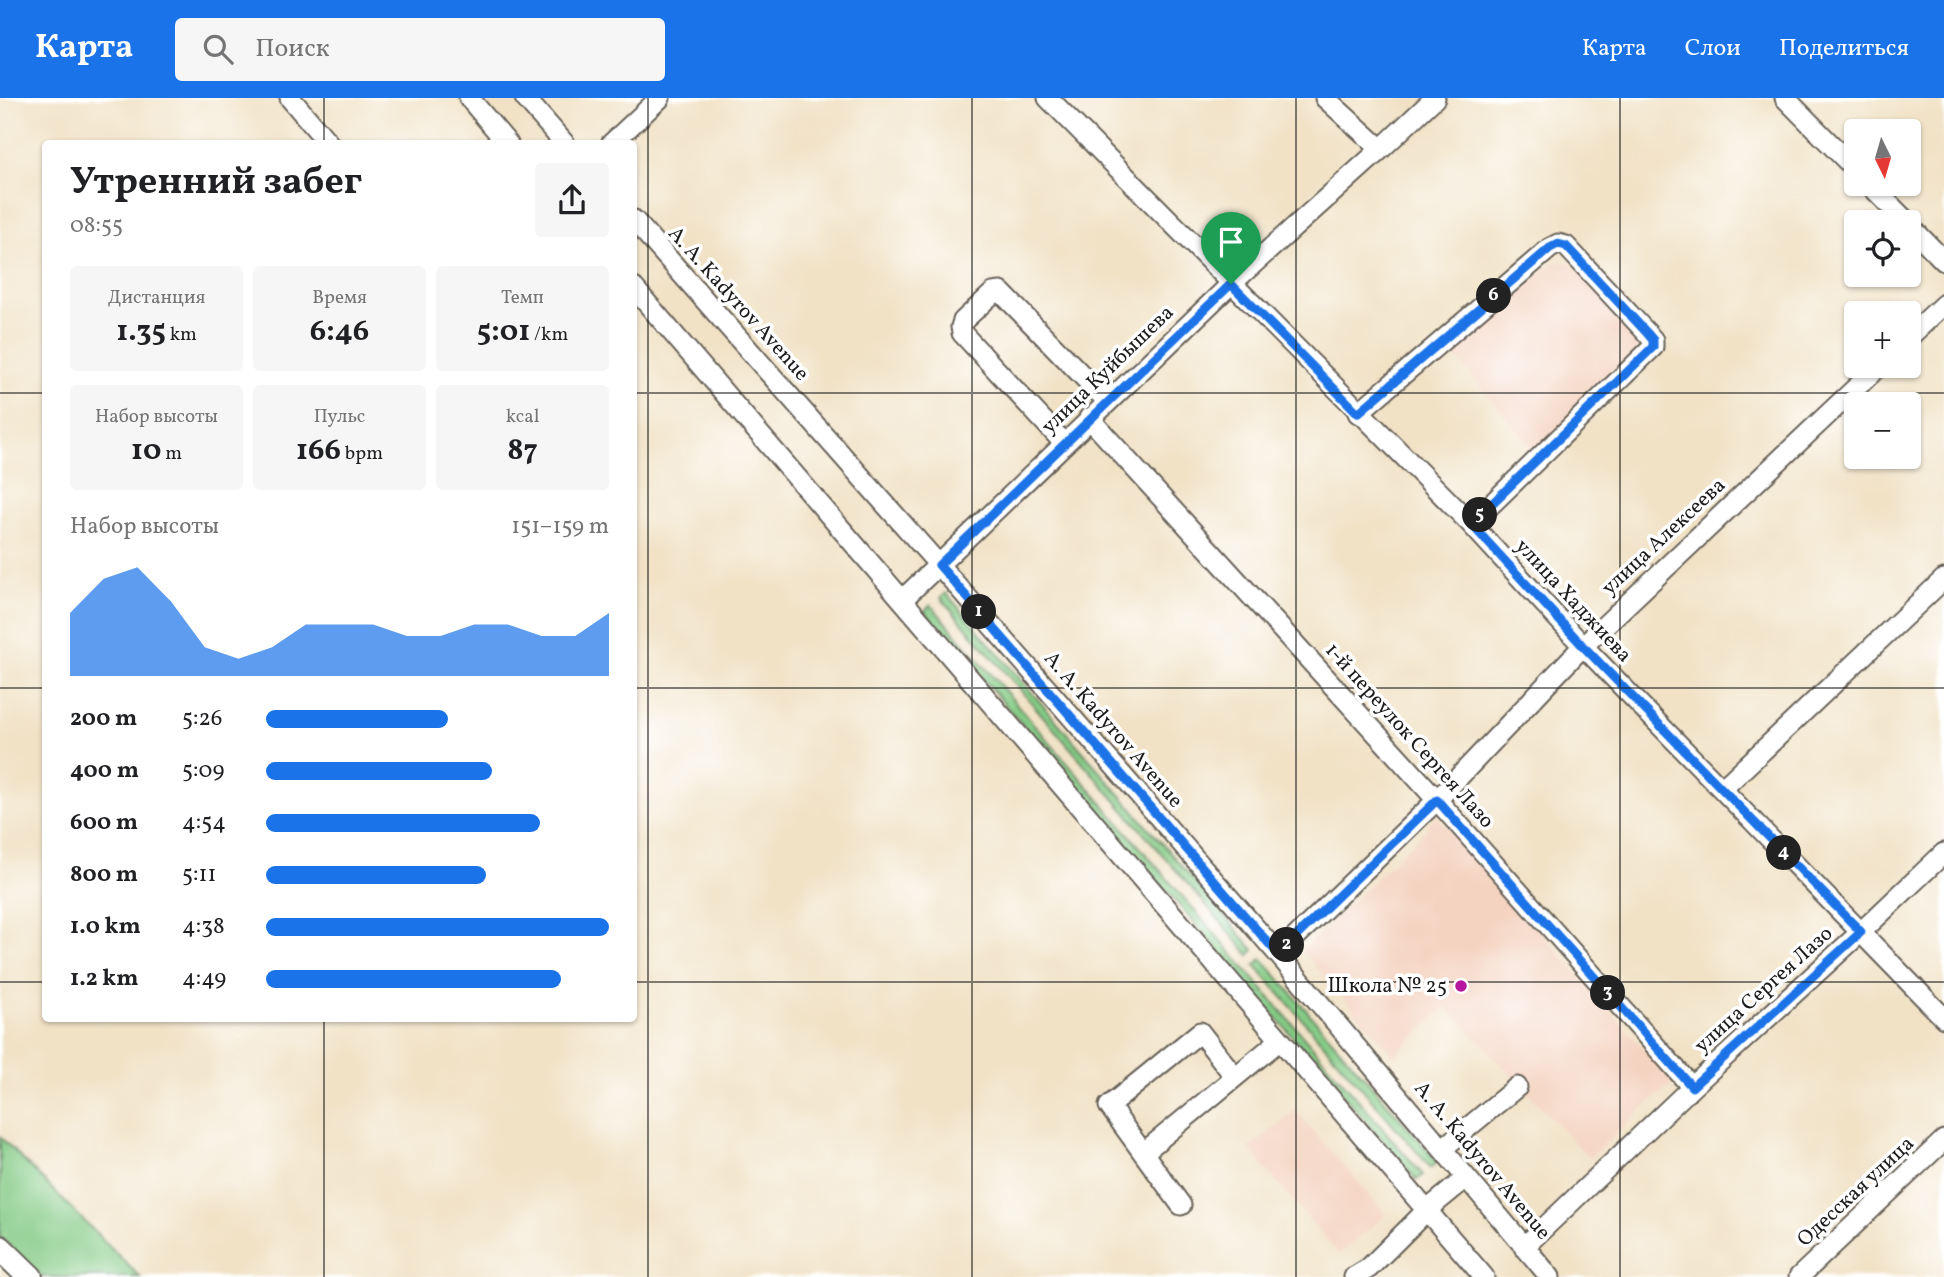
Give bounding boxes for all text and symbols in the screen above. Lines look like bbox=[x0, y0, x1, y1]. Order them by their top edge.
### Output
search box bbox=[175, 18, 665, 81]
text: Карта bbox=[35, 26, 133, 72]
icon: search bbox=[199, 30, 237, 68]
text: Поиск bbox=[255, 31, 330, 67]
text: Карта bbox=[1582, 32, 1647, 66]
text: Слои bbox=[1685, 32, 1741, 66]
text: Поделиться bbox=[1779, 32, 1909, 66]
north arrow bbox=[1844, 119, 1922, 196]
map controls bbox=[1844, 119, 1921, 469]
text: Утренний забег bbox=[70, 157, 362, 210]
button: share bbox=[535, 163, 609, 237]
text: 08:55 bbox=[70, 210, 123, 242]
button: locate bbox=[1844, 210, 1921, 287]
pin bbox=[1201, 212, 1261, 284]
street label: A. A. Kadyrov Avenue bbox=[661, 220, 815, 388]
icon: arrive bbox=[1212, 223, 1250, 261]
pin: 6 bbox=[1476, 278, 1512, 314]
text: 6 bbox=[1488, 282, 1499, 308]
text: Дистанция bbox=[108, 285, 205, 311]
text: Время bbox=[312, 285, 367, 311]
text: Темп bbox=[501, 285, 544, 311]
street label: улица Куйбышева bbox=[1035, 299, 1181, 441]
button: + bbox=[1844, 301, 1921, 378]
text: 1.35 bbox=[116, 311, 166, 353]
text: 6:46 bbox=[310, 311, 369, 353]
text: 5:01 bbox=[477, 311, 530, 353]
text: km bbox=[166, 322, 197, 348]
text: /km bbox=[530, 322, 568, 348]
button: − bbox=[1844, 392, 1921, 469]
text: Набор высоты bbox=[95, 404, 218, 430]
text: Пульс bbox=[314, 404, 365, 430]
text: kcal bbox=[506, 404, 539, 430]
text: 10 bbox=[131, 430, 161, 472]
text: 166 bbox=[296, 430, 341, 472]
text: 87 bbox=[507, 430, 538, 472]
text: m bbox=[161, 441, 182, 467]
text: bpm bbox=[341, 441, 383, 467]
street label: улица Алексеева bbox=[1596, 472, 1732, 602]
pin: 5 bbox=[1462, 498, 1498, 532]
text: 5 bbox=[1475, 501, 1484, 527]
text: Набор высоты bbox=[70, 511, 219, 543]
text: 151–159 m bbox=[511, 511, 609, 543]
street label: улица Хаджиева bbox=[1508, 533, 1638, 669]
pin: 1 bbox=[962, 594, 996, 630]
text: 1 bbox=[975, 598, 982, 624]
street label: 1-й переулок Сергея Лазо bbox=[1318, 637, 1500, 835]
street label: A. A. Kadyrov Avenue bbox=[1037, 645, 1189, 815]
text: 200 m bbox=[70, 703, 137, 735]
text: 5:26 bbox=[182, 703, 222, 735]
text: 400 m bbox=[70, 755, 139, 787]
text: 5:09 bbox=[182, 755, 224, 787]
text: 600 m bbox=[70, 807, 138, 839]
text: 4:54 bbox=[182, 807, 226, 839]
pin: 4 bbox=[1766, 836, 1802, 870]
text: 4 bbox=[1778, 839, 1789, 865]
text: 800 m bbox=[70, 859, 138, 891]
text: 5:11 bbox=[182, 859, 216, 891]
text: 1.0 km bbox=[70, 911, 141, 943]
text: 4:38 bbox=[182, 911, 225, 943]
street label: улица Сергея Лазо bbox=[1688, 920, 1840, 1060]
pin: 2 bbox=[1270, 928, 1304, 962]
text: 2 bbox=[1282, 931, 1291, 957]
text: 1.2 km bbox=[70, 963, 139, 995]
text: 4:49 bbox=[182, 963, 226, 995]
place label: Школа № 25 bbox=[1328, 972, 1447, 1001]
pin: 3 bbox=[1590, 976, 1626, 1010]
marker: Школа № 25 bbox=[1453, 978, 1469, 994]
text: 3 bbox=[1603, 979, 1612, 1005]
street label: A. A. Kadyrov Avenue bbox=[1407, 1076, 1557, 1247]
street label: Одесская улица bbox=[1791, 1130, 1921, 1254]

